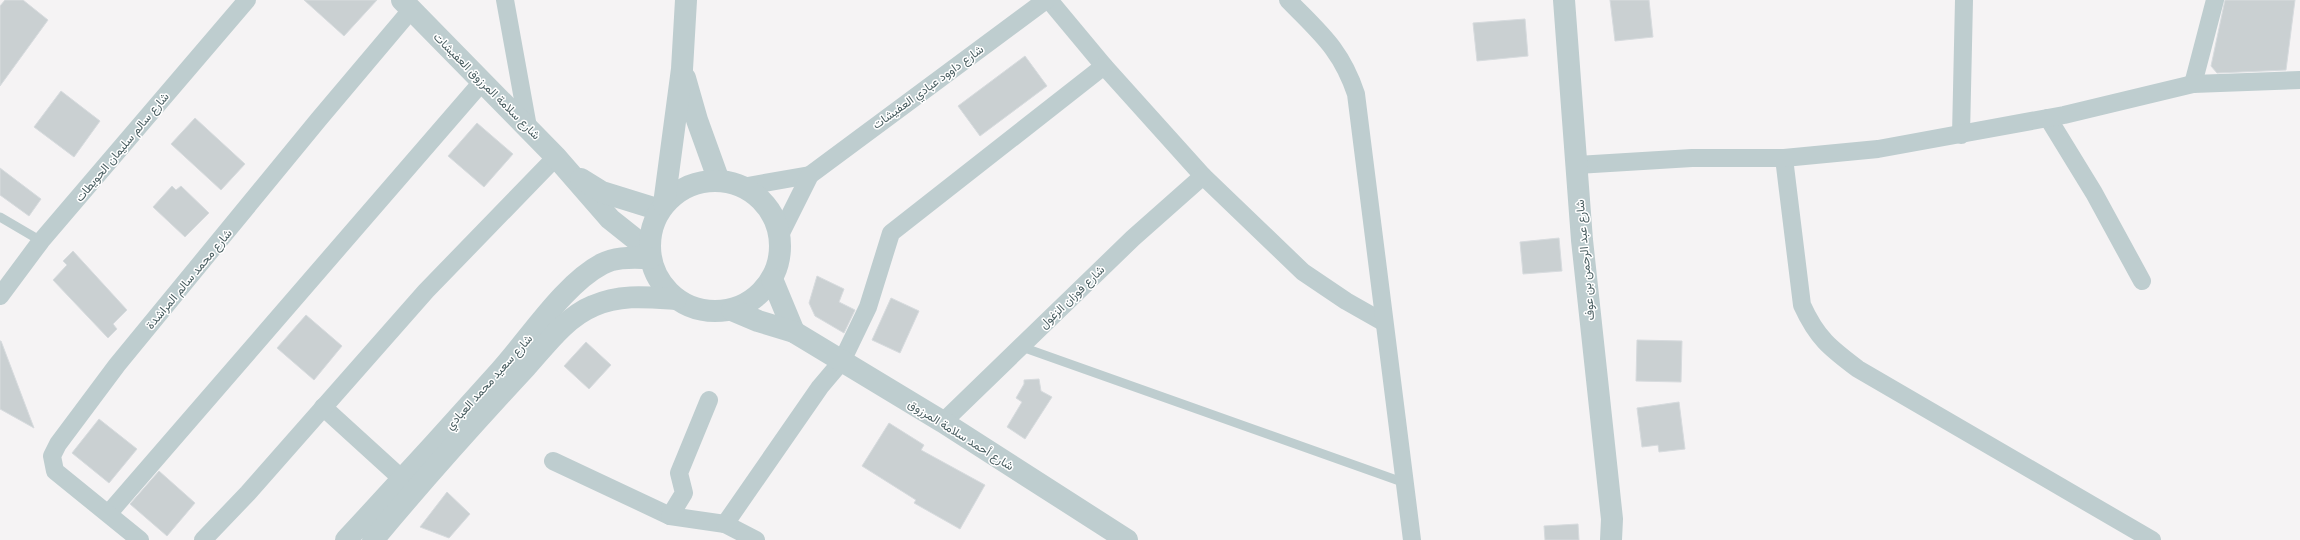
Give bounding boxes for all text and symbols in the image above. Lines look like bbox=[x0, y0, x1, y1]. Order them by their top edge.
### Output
street label: شارع سلامة المرزوق العفيشات bbox=[429, 29, 544, 144]
street label: شارع داوود عبادي العفيشات bbox=[869, 41, 988, 134]
street label: شارع سالم سليمان الحويطات bbox=[71, 89, 173, 206]
street label: شارع عبد الرحمن بن عوف bbox=[1572, 199, 1599, 321]
street label: شارع محمد سالم المراشدة bbox=[142, 226, 236, 333]
street label: شارع فوزان الزغول bbox=[1036, 262, 1109, 333]
street label: شارع سعيد محمد العبادي bbox=[442, 331, 538, 434]
street label: شارع أحمد سلامة المرزوق bbox=[904, 396, 1017, 475]

